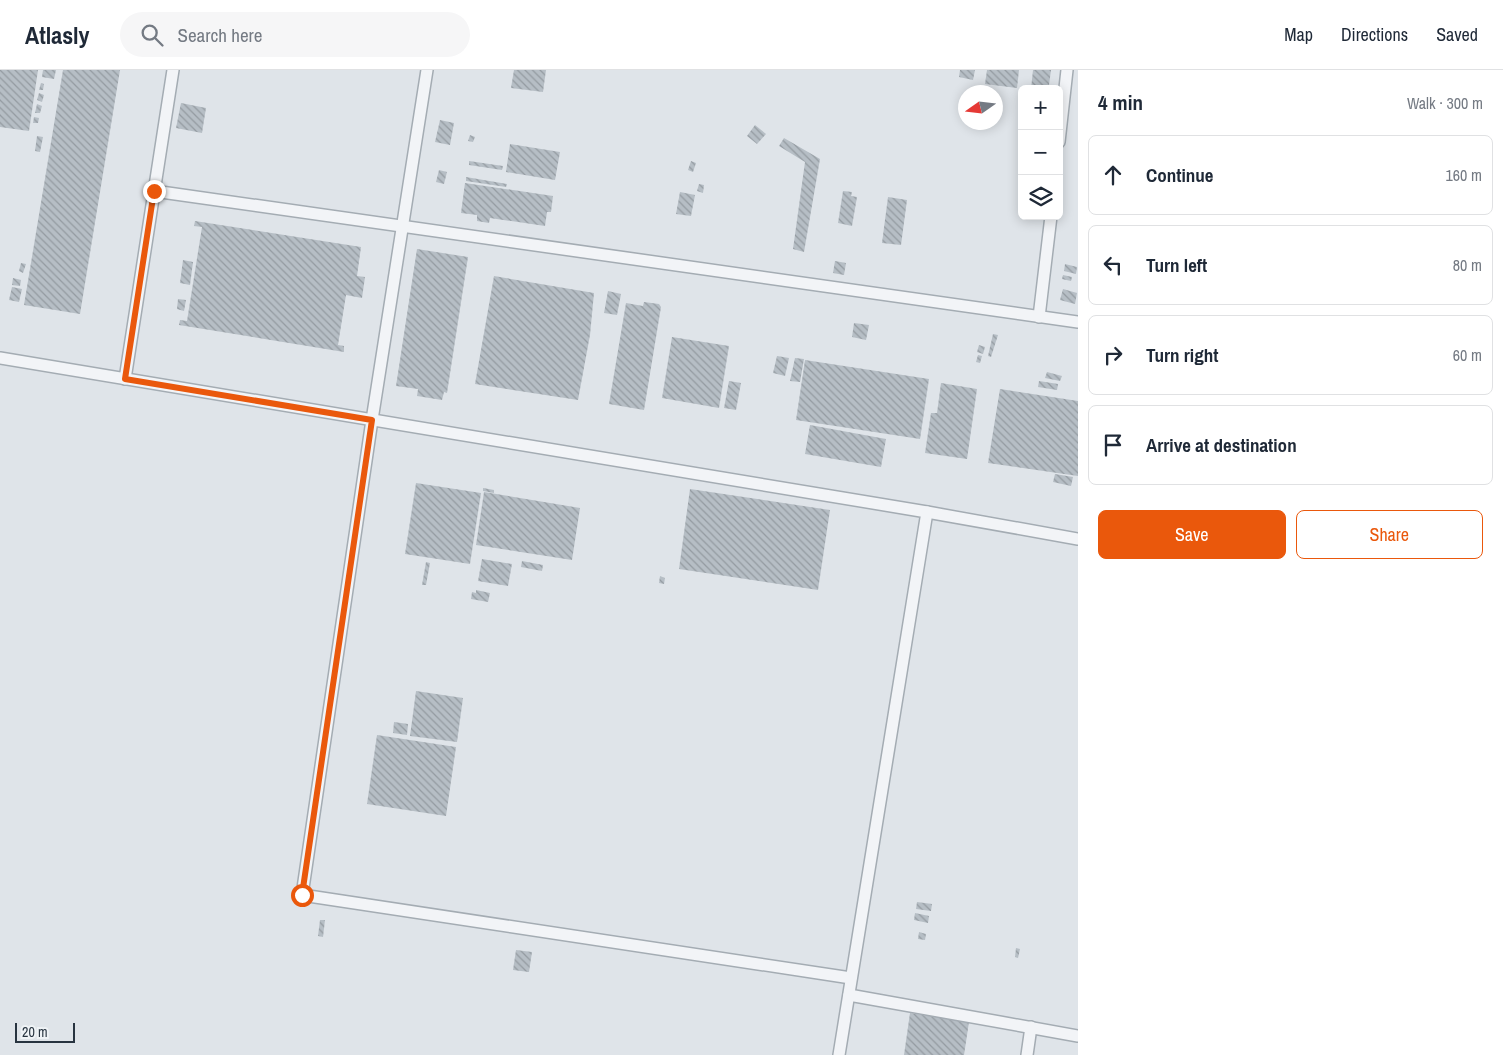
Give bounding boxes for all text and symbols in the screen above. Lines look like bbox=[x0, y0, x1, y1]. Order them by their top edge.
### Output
search box bbox=[120, 12, 470, 57]
text: Atlasly bbox=[25, 19, 90, 51]
icon: search bbox=[138, 21, 166, 49]
text: Search here bbox=[178, 22, 262, 48]
text: Map bbox=[1284, 22, 1313, 47]
text: Directions bbox=[1341, 22, 1408, 47]
text: Saved bbox=[1436, 22, 1478, 47]
north arrow bbox=[958, 85, 1003, 130]
map controls bbox=[1018, 85, 1063, 220]
button: + bbox=[1018, 85, 1063, 130]
text: 4 min bbox=[1098, 88, 1143, 117]
text: Walk · 300 m bbox=[1407, 92, 1483, 114]
button: − bbox=[1018, 130, 1063, 175]
icon: ahead bbox=[1099, 161, 1127, 189]
text: Continue bbox=[1146, 162, 1214, 188]
text: 160 m bbox=[1446, 164, 1482, 186]
button: layers bbox=[1018, 175, 1063, 220]
route end bbox=[143, 180, 166, 203]
icon: left bbox=[1099, 251, 1127, 279]
text: Turn left bbox=[1146, 252, 1207, 278]
text: 80 m bbox=[1453, 254, 1482, 276]
icon: right bbox=[1099, 341, 1127, 369]
text: Turn right bbox=[1146, 342, 1218, 368]
text: 60 m bbox=[1453, 344, 1482, 366]
icon: arrive bbox=[1099, 431, 1127, 459]
text: Arrive at destination bbox=[1146, 432, 1297, 458]
button: Save bbox=[1098, 510, 1286, 559]
button: Share bbox=[1296, 510, 1483, 559]
route start bbox=[291, 884, 314, 907]
scale bar bbox=[15, 1020, 75, 1043]
text: 20 m bbox=[22, 1023, 48, 1041]

